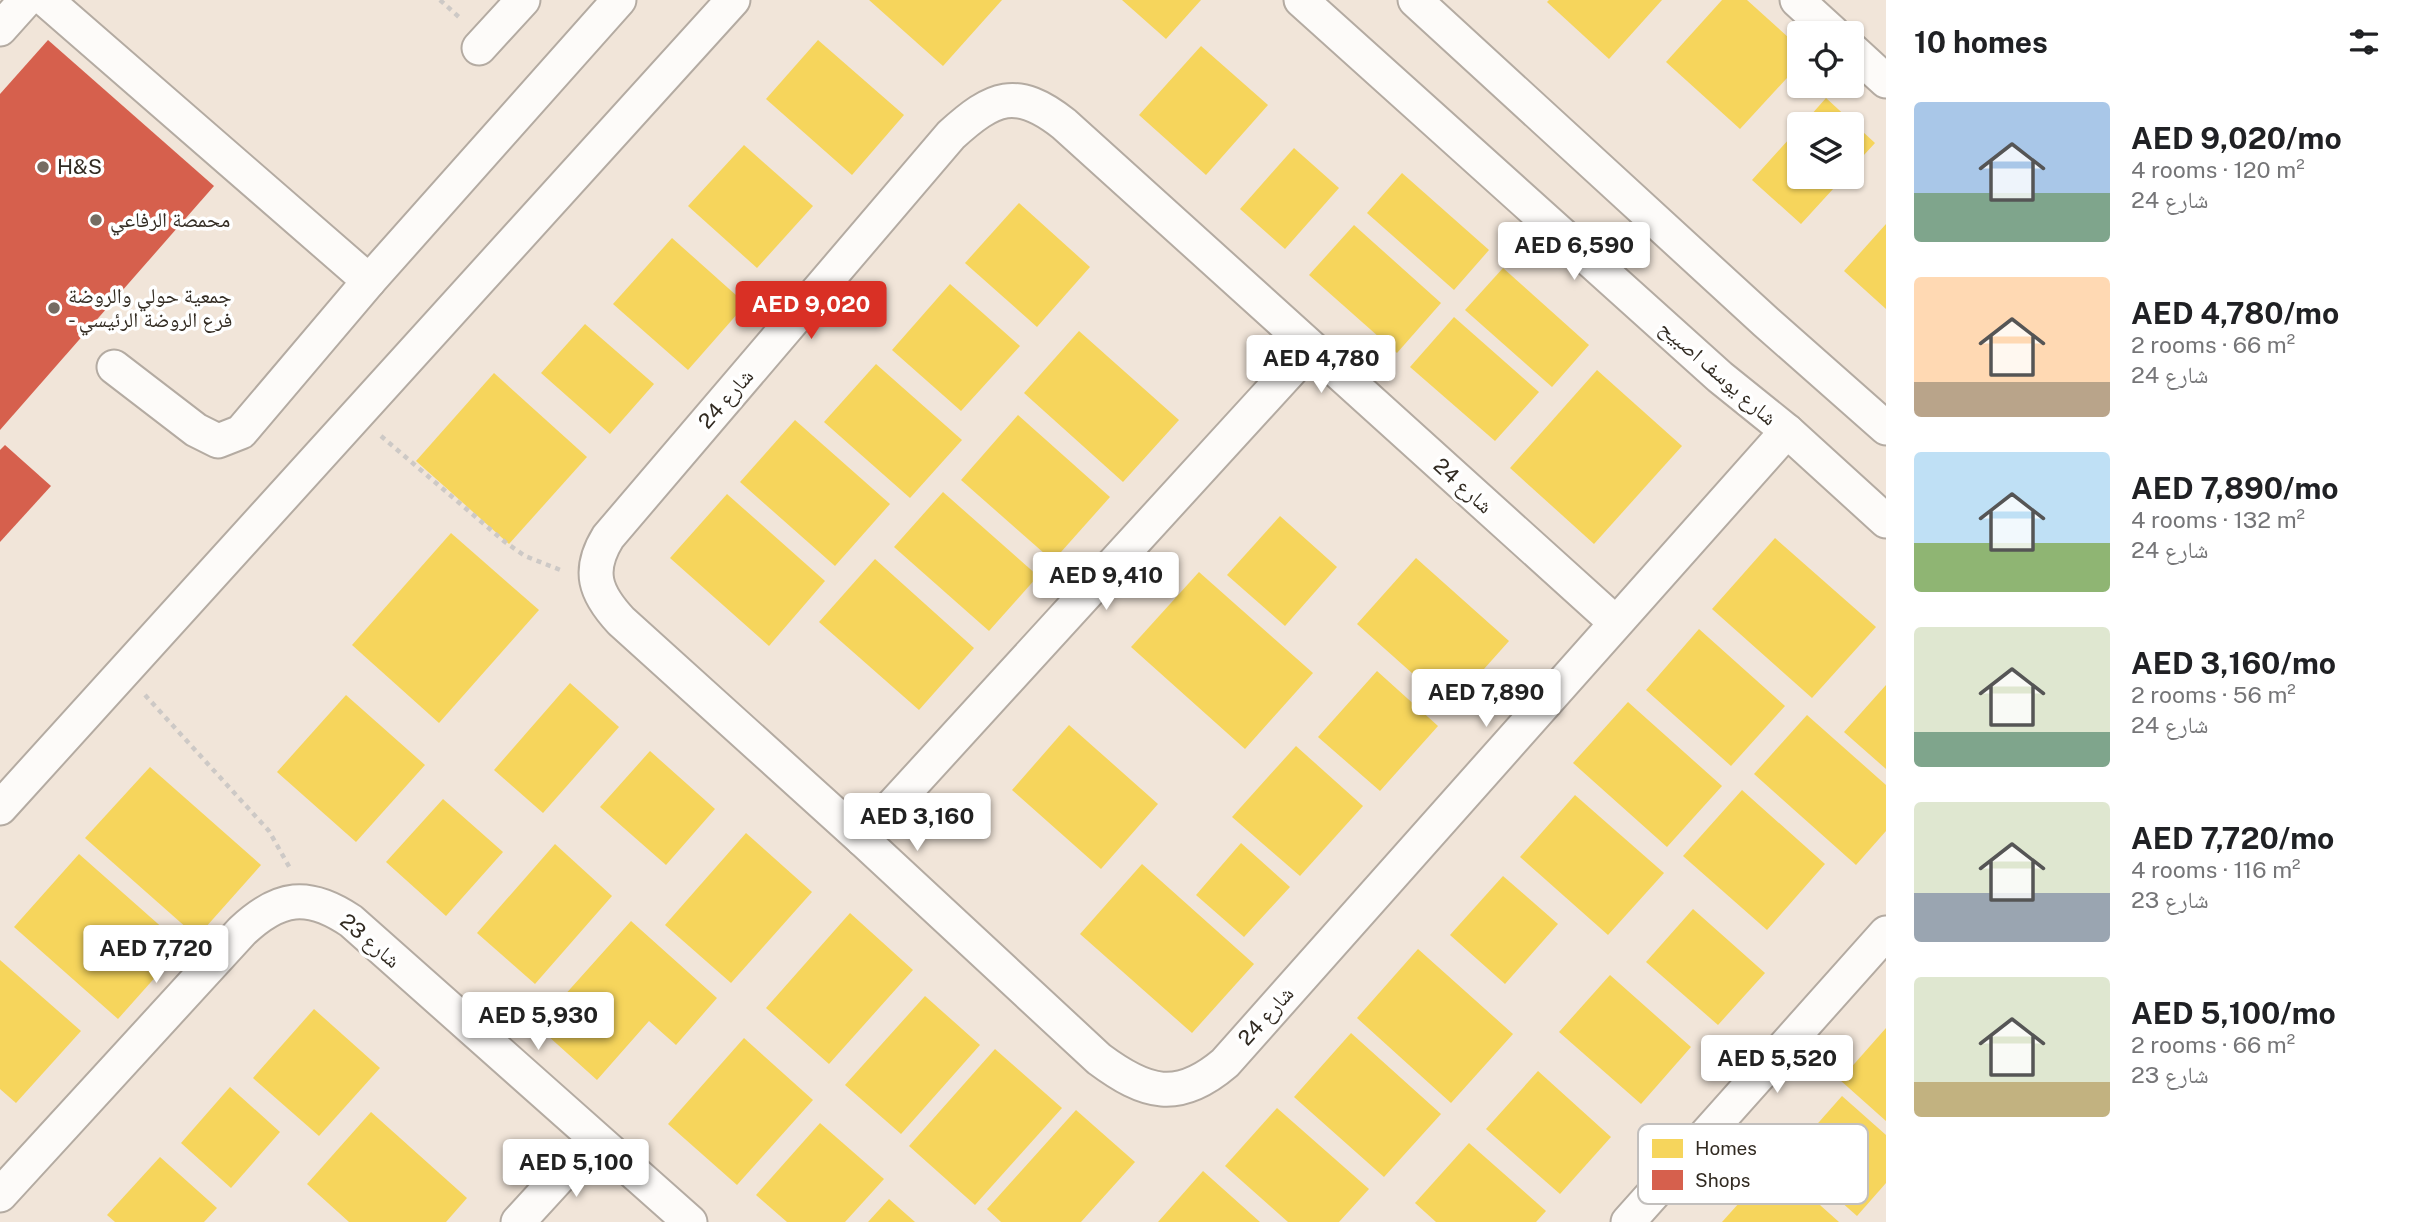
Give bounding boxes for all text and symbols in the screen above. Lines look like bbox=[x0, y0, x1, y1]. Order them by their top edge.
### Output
map controls bbox=[1787, 21, 1864, 189]
button: locate bbox=[1787, 21, 1864, 98]
icon: filters bbox=[2345, 23, 2383, 61]
text: 10 homes bbox=[1914, 24, 2048, 60]
button: layers bbox=[1787, 112, 1864, 189]
text: AED 9,020/mo bbox=[2131, 120, 2342, 156]
icon: home bbox=[1970, 130, 2054, 214]
place label: H&S bbox=[57, 154, 102, 179]
text: 4 rooms · 120 m² bbox=[2131, 156, 2305, 183]
marker: H&S bbox=[35, 159, 51, 175]
text: شارع 24 bbox=[2131, 186, 2208, 213]
place label: محمصة الرفاعي bbox=[110, 207, 230, 236]
marker: محمصة الرفاعي bbox=[88, 212, 104, 228]
pin: AED 6,590 bbox=[1494, 222, 1654, 282]
text: AED 6,590 bbox=[1514, 231, 1634, 258]
pin: AED 9,020 bbox=[731, 282, 891, 341]
place label: جمعية حولي والروضة - فرع الروضة الرئيسي bbox=[68, 283, 232, 336]
text: AED 9,020 bbox=[752, 290, 870, 317]
text: AED 4,780/mo bbox=[2131, 295, 2339, 331]
marker: جمعية حولي والروضة - فرع الروضة الرئيسي bbox=[46, 300, 62, 316]
icon: home bbox=[1970, 305, 2054, 389]
street label: شارع يوسف اصبيح bbox=[1654, 315, 1782, 431]
text: 2 rooms · 66 m² bbox=[2131, 331, 2295, 358]
pin: AED 4,780 bbox=[1241, 336, 1401, 395]
text: AED 4,780 bbox=[1262, 344, 1380, 371]
text: شارع 24 bbox=[2131, 361, 2208, 388]
street label: شارع 24 bbox=[693, 364, 759, 434]
street label: شارع 24 bbox=[1428, 453, 1498, 519]
text: AED 7,890/mo bbox=[2131, 470, 2339, 506]
icon: home bbox=[1970, 480, 2054, 564]
text: 4 rooms · 132 m² bbox=[2131, 506, 2305, 533]
text: شارع 24 bbox=[2131, 536, 2208, 563]
pin: AED 9,410 bbox=[1026, 552, 1186, 612]
text: AED 9,410 bbox=[1049, 561, 1163, 588]
text: AED 3,160/mo bbox=[2131, 645, 2336, 681]
icon: home bbox=[1970, 655, 2054, 739]
pin: AED 7,890 bbox=[1406, 670, 1566, 729]
text: AED 7,890 bbox=[1428, 678, 1544, 705]
text: 2 rooms · 56 m² bbox=[2131, 681, 2296, 708]
text: شارع 24 bbox=[2131, 711, 2208, 738]
pin: AED 3,160 bbox=[837, 794, 997, 853]
text: AED 3,160 bbox=[860, 802, 974, 829]
text: AED 7,720/mo bbox=[2131, 820, 2334, 856]
icon: home bbox=[1970, 830, 2054, 914]
text: 4 rooms · 116 m² bbox=[2131, 856, 2300, 883]
text: شارع 23 bbox=[2131, 886, 2209, 913]
street label: شارع 23 bbox=[335, 908, 405, 974]
pin: AED 7,720 bbox=[76, 926, 236, 985]
text: AED 7,720 bbox=[99, 934, 213, 961]
street label: شارع 24 bbox=[1233, 981, 1299, 1051]
pin: AED 5,930 bbox=[458, 992, 618, 1052]
text: AED 5,100/mo bbox=[2131, 995, 2336, 1031]
text: AED 5,930 bbox=[478, 1001, 598, 1028]
icon: home bbox=[1970, 1005, 2054, 1089]
text: 2 rooms · 66 m² bbox=[2131, 1031, 2295, 1058]
pin: AED 5,520 bbox=[1697, 1036, 1857, 1095]
text: AED 5,520 bbox=[1717, 1044, 1837, 1071]
text: شارع 23 bbox=[2131, 1061, 2209, 1088]
legend bbox=[1638, 1124, 1868, 1204]
text: Homes bbox=[1695, 1137, 1757, 1159]
pin: AED 5,100 bbox=[496, 1140, 656, 1199]
text: AED 5,100 bbox=[519, 1148, 633, 1175]
text: Shops bbox=[1695, 1169, 1750, 1191]

